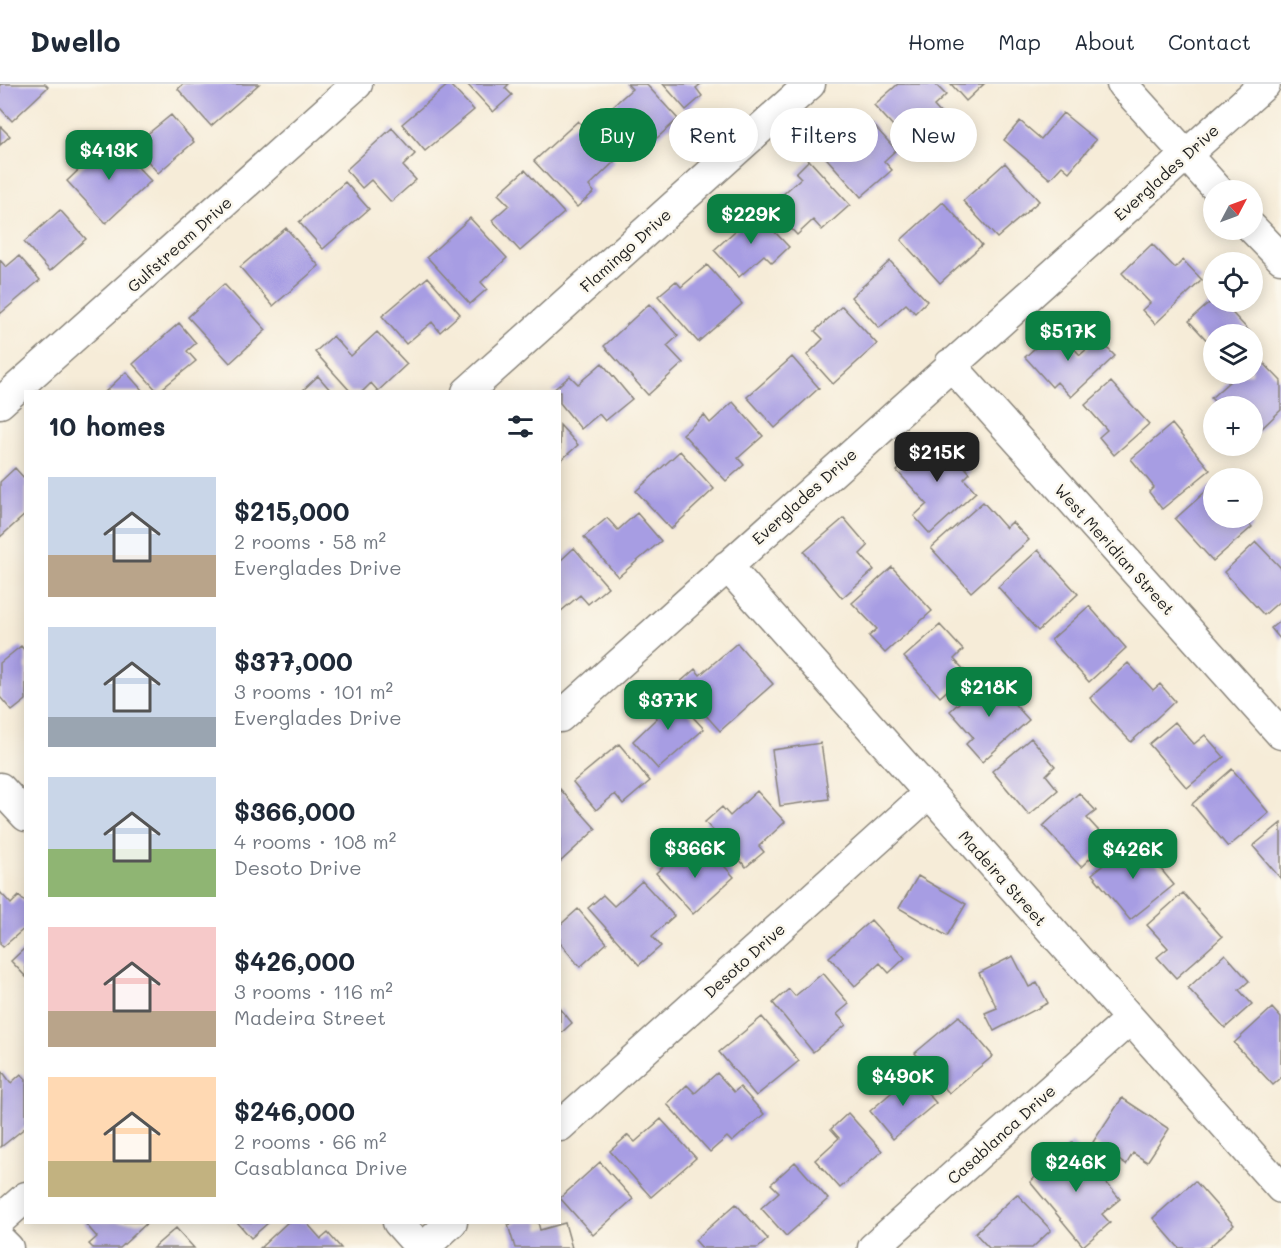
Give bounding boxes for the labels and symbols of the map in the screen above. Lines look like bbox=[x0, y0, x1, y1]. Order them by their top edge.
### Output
street label: Everglades Drive bbox=[1109, 119, 1223, 225]
pin: $413K bbox=[67, 130, 151, 181]
north arrow bbox=[1203, 180, 1263, 240]
street label: Gulfstream Drive bbox=[122, 191, 236, 297]
pin: $229K bbox=[709, 194, 793, 245]
street label: Flamingo Drive bbox=[575, 204, 675, 296]
pin: $517K bbox=[1026, 311, 1110, 362]
pin: $215K bbox=[895, 432, 979, 483]
street label: Everglades Drive bbox=[747, 443, 861, 549]
street label: West Meridian Street bbox=[1051, 479, 1179, 619]
pin: $218K bbox=[947, 667, 1031, 718]
pin: $377K bbox=[626, 680, 710, 731]
street label: Madeira Street bbox=[954, 826, 1052, 930]
pin: $366K bbox=[653, 828, 737, 879]
pin: $426K bbox=[1091, 829, 1175, 880]
street label: Desoto Drive bbox=[699, 918, 789, 1002]
pin: $490K bbox=[861, 1056, 945, 1107]
street label: Casablanca Drive bbox=[942, 1080, 1060, 1188]
pin: $246K bbox=[1034, 1142, 1118, 1193]

